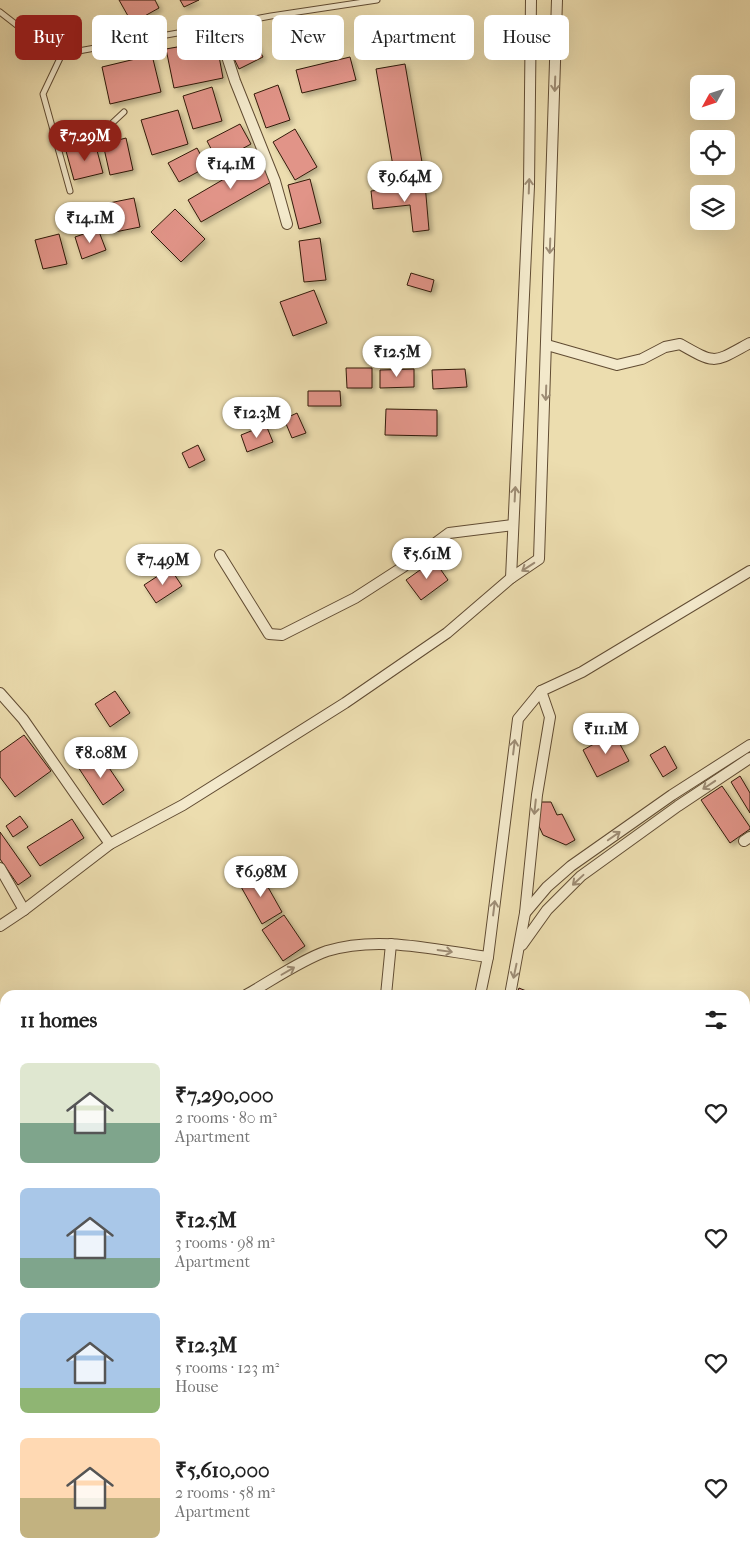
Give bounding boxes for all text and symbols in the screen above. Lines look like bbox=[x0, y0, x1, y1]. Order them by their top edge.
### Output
chip: Buy bbox=[15, 15, 82, 60]
chip: Rent bbox=[92, 15, 167, 60]
chip: Filters bbox=[177, 15, 262, 60]
chip: New bbox=[272, 15, 344, 60]
chip: Apartment bbox=[354, 15, 474, 60]
chip: House bbox=[484, 15, 569, 60]
one-way arrow bbox=[550, 75, 559, 91]
north arrow bbox=[690, 75, 735, 120]
map controls bbox=[690, 75, 735, 230]
pin: ₹7.29M bbox=[44, 120, 126, 162]
text: ₹7.29M bbox=[60, 126, 110, 145]
button: locate bbox=[690, 130, 735, 175]
pin: ₹14.1M bbox=[190, 148, 272, 190]
text: ₹14.1M bbox=[207, 154, 255, 173]
pin: ₹9.64M bbox=[364, 160, 446, 203]
text: ₹9.64M bbox=[378, 167, 432, 186]
one-way arrow bbox=[524, 179, 534, 195]
button: layers bbox=[690, 185, 735, 230]
pin: ₹14.1M bbox=[49, 202, 131, 244]
text: ₹14.1M bbox=[66, 208, 114, 227]
one-way arrow bbox=[545, 238, 555, 254]
pin: ₹12.5M bbox=[356, 336, 438, 378]
text: ₹12.5M bbox=[373, 342, 421, 361]
one-way arrow bbox=[541, 385, 550, 401]
pin: ₹12.3M bbox=[216, 396, 298, 439]
text: ₹12.3M bbox=[233, 403, 281, 422]
one-way arrow bbox=[510, 487, 519, 503]
pin: ₹5.61M bbox=[386, 538, 468, 580]
pin: ₹7.49M bbox=[122, 544, 204, 586]
text: ₹5.61M bbox=[403, 544, 451, 563]
text: ₹7.49M bbox=[137, 550, 189, 569]
one-way arrow bbox=[521, 562, 535, 572]
pin: ₹11.1M bbox=[565, 712, 647, 755]
text: ₹11.1M bbox=[584, 719, 628, 738]
pin: ₹8.08M bbox=[60, 736, 142, 779]
one-way arrow bbox=[509, 739, 519, 755]
text: ₹8.08M bbox=[75, 743, 127, 762]
one-way arrow bbox=[703, 780, 717, 790]
one-way arrow bbox=[531, 799, 540, 815]
one-way arrow bbox=[607, 830, 620, 841]
pin: ₹6.98M bbox=[220, 856, 302, 898]
text: ₹6.98M bbox=[235, 862, 287, 881]
one-way arrow bbox=[571, 874, 584, 886]
one-way arrow bbox=[489, 901, 499, 917]
one-way arrow bbox=[436, 946, 452, 956]
one-way arrow bbox=[509, 963, 519, 979]
one-way arrow bbox=[281, 966, 296, 976]
icon: filters bbox=[702, 1006, 730, 1034]
text: 11 homes bbox=[20, 1008, 97, 1032]
icon: home bbox=[60, 1083, 120, 1143]
text: ₹7,290,000 bbox=[175, 1083, 274, 1107]
icon: heart bbox=[702, 1099, 730, 1127]
text: 2 rooms · 80 m² bbox=[175, 1108, 277, 1127]
text: Apartment bbox=[175, 1127, 250, 1146]
icon: home bbox=[60, 1208, 120, 1268]
text: ₹12.5M bbox=[175, 1208, 237, 1232]
icon: heart bbox=[702, 1224, 730, 1252]
text: 3 rooms · 98 m² bbox=[175, 1233, 275, 1252]
text: Apartment bbox=[175, 1252, 250, 1271]
icon: home bbox=[60, 1333, 120, 1393]
text: ₹12.3M bbox=[175, 1333, 237, 1357]
icon: heart bbox=[702, 1349, 730, 1377]
text: 5 rooms · 123 m² bbox=[175, 1358, 279, 1377]
text: House bbox=[175, 1377, 218, 1396]
icon: home bbox=[60, 1458, 120, 1518]
text: ₹5,610,000 bbox=[175, 1458, 270, 1482]
icon: heart bbox=[702, 1474, 730, 1502]
text: 2 rooms · 58 m² bbox=[175, 1483, 275, 1502]
text: Apartment bbox=[175, 1502, 250, 1521]

